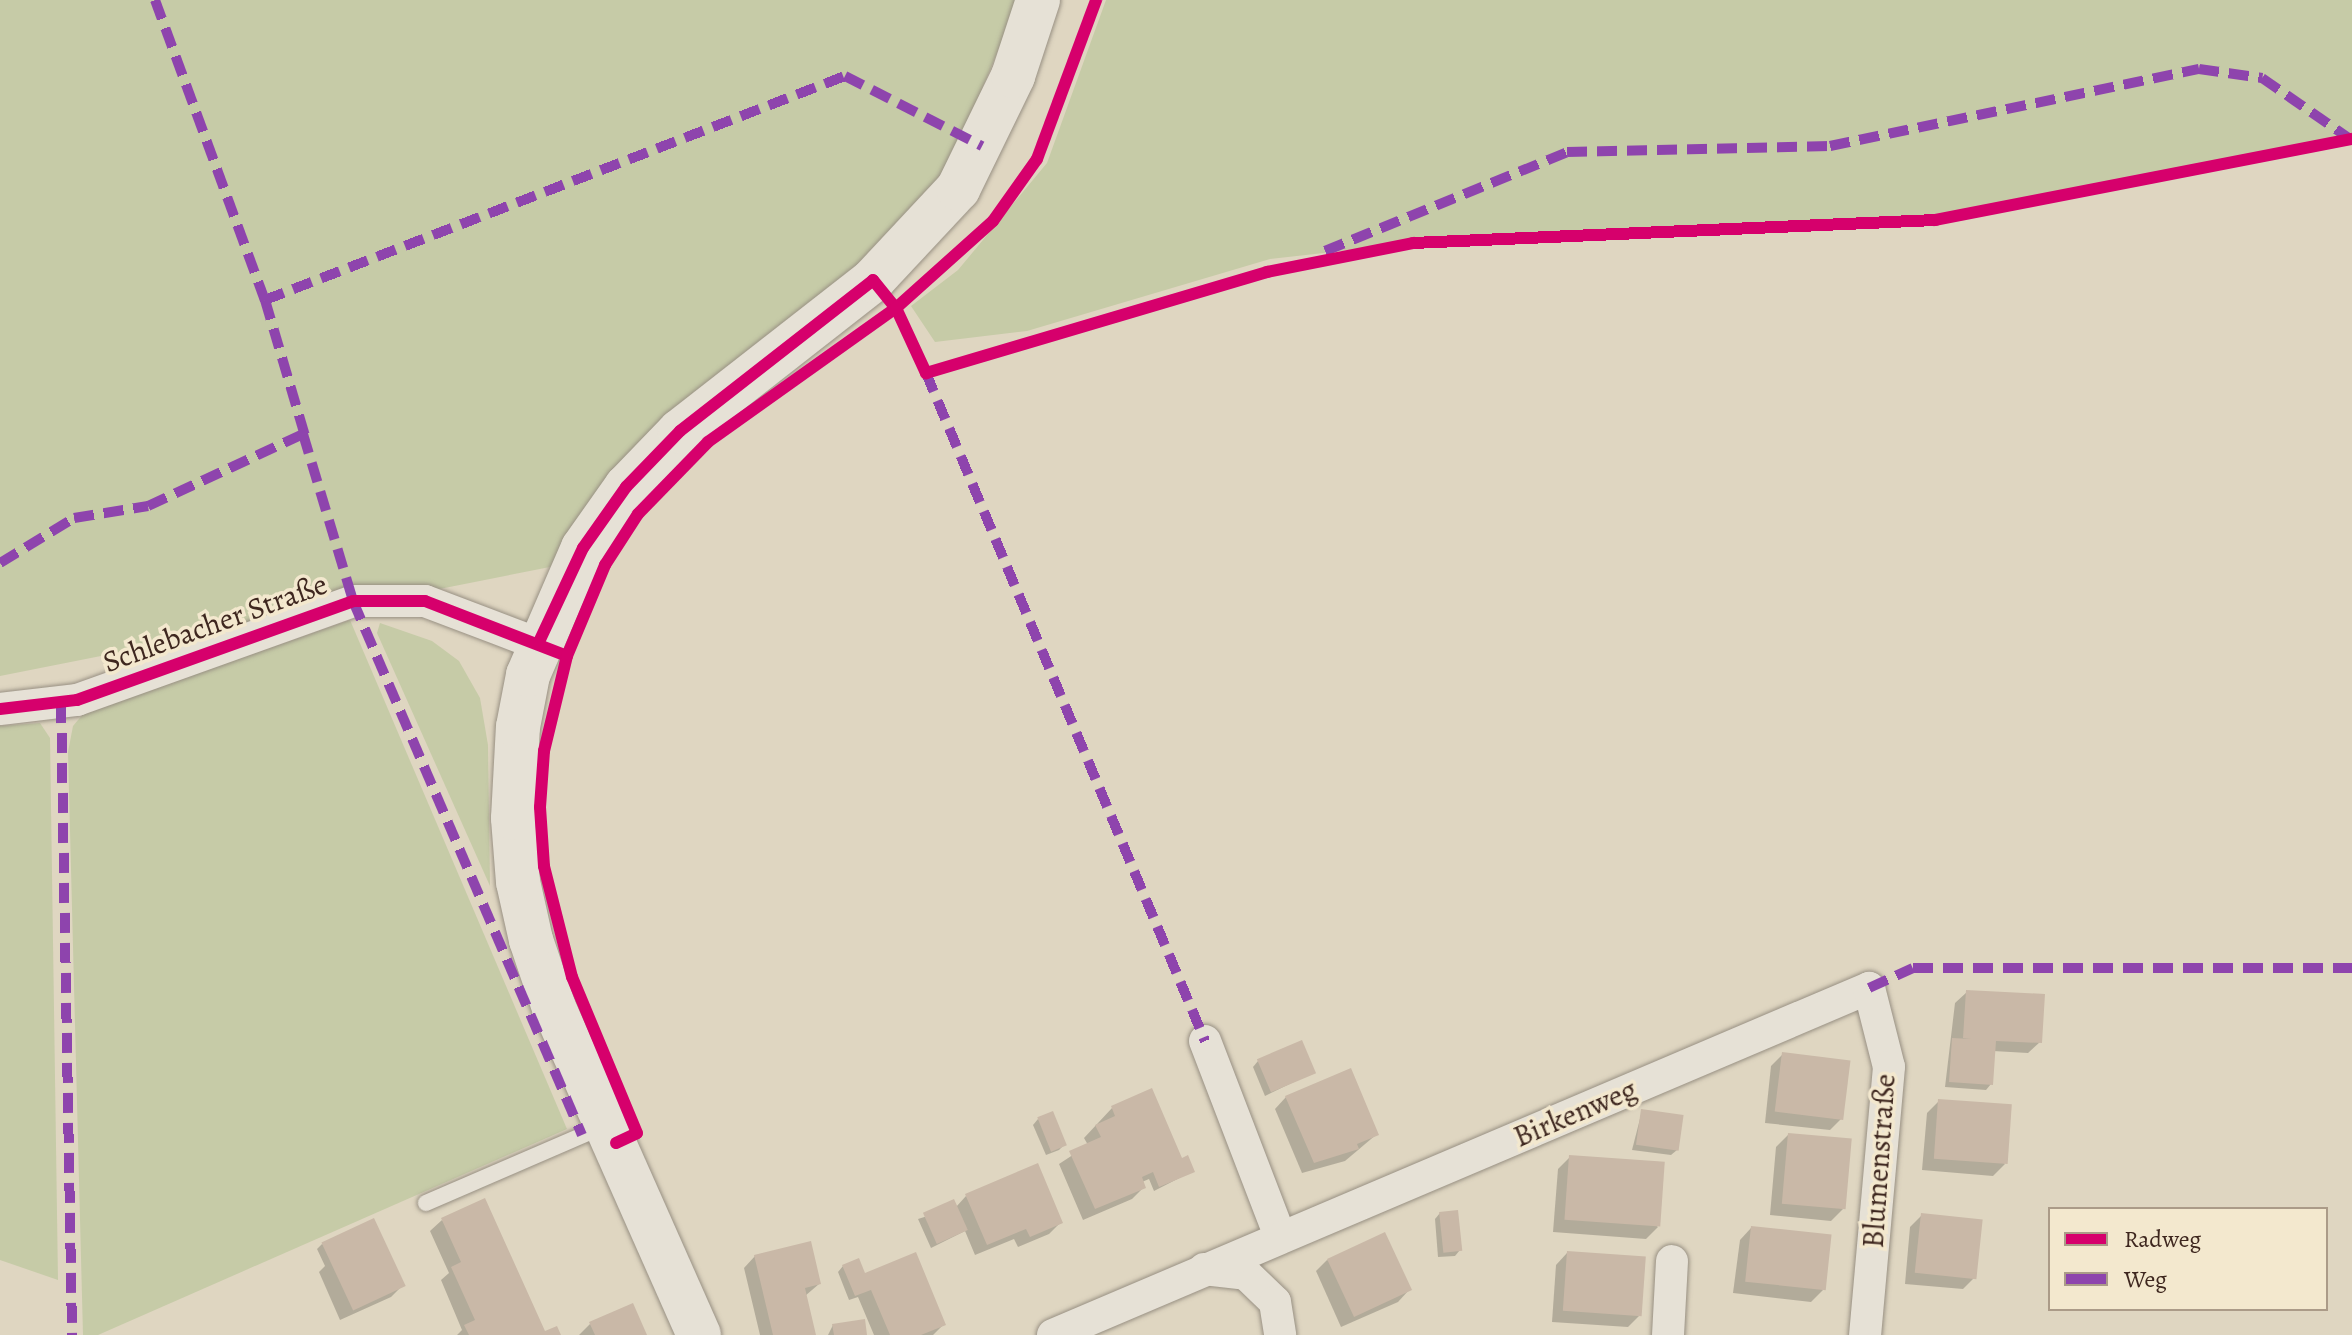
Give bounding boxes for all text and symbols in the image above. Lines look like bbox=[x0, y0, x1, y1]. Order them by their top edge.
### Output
street label: Schlebacher Straße bbox=[98, 566, 332, 680]
street label: Birkenweg bbox=[1508, 1071, 1642, 1155]
street label: Blumenstraße bbox=[1855, 1073, 1903, 1249]
legend bbox=[2048, 1207, 2328, 1311]
text: Radweg bbox=[2124, 1223, 2201, 1255]
text: Weg bbox=[2124, 1263, 2167, 1295]

